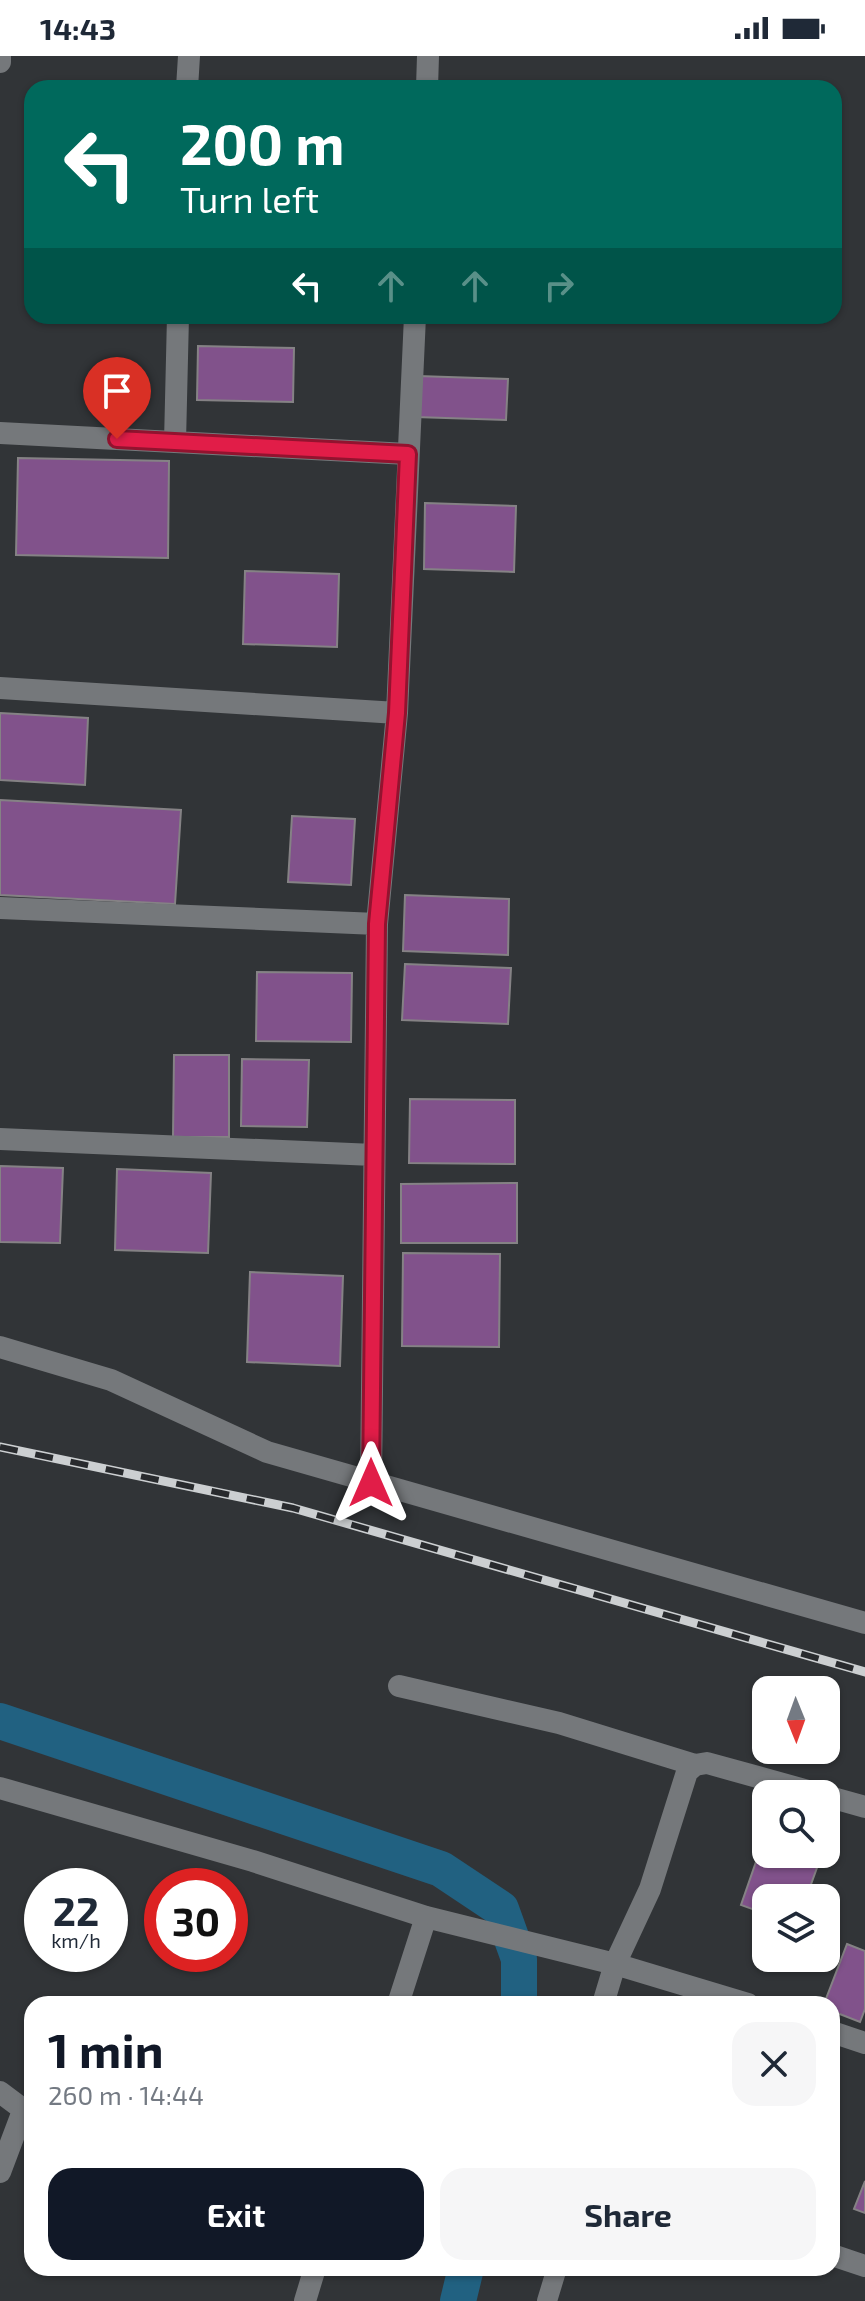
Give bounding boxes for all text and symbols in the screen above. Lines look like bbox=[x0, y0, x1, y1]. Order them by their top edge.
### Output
text: 14:43 bbox=[40, 10, 116, 46]
text: 200 m bbox=[180, 109, 345, 176]
icon: left bbox=[48, 112, 152, 216]
text: Turn left bbox=[180, 177, 319, 220]
icon: left bbox=[285, 264, 329, 308]
icon: ahead bbox=[369, 264, 413, 308]
icon: ahead bbox=[453, 264, 497, 308]
icon: right bbox=[537, 264, 581, 308]
pin bbox=[83, 357, 151, 439]
icon: arrive bbox=[95, 369, 139, 413]
position arrow bbox=[329, 1441, 413, 1525]
north arrow bbox=[752, 1676, 840, 1764]
map controls bbox=[752, 1676, 840, 1972]
button: search bbox=[752, 1780, 840, 1868]
speed limit sign: 30 bbox=[144, 1868, 248, 1972]
button: layers bbox=[752, 1884, 840, 1972]
text: 22 bbox=[53, 1886, 99, 1934]
text: km/h bbox=[51, 1928, 101, 1952]
text: 1 min bbox=[48, 2020, 164, 2078]
button: close bbox=[732, 2022, 816, 2106]
text: 260 m · 14:44 bbox=[48, 2079, 204, 2110]
button: Exit bbox=[48, 2168, 424, 2260]
button: Share bbox=[440, 2168, 816, 2260]

